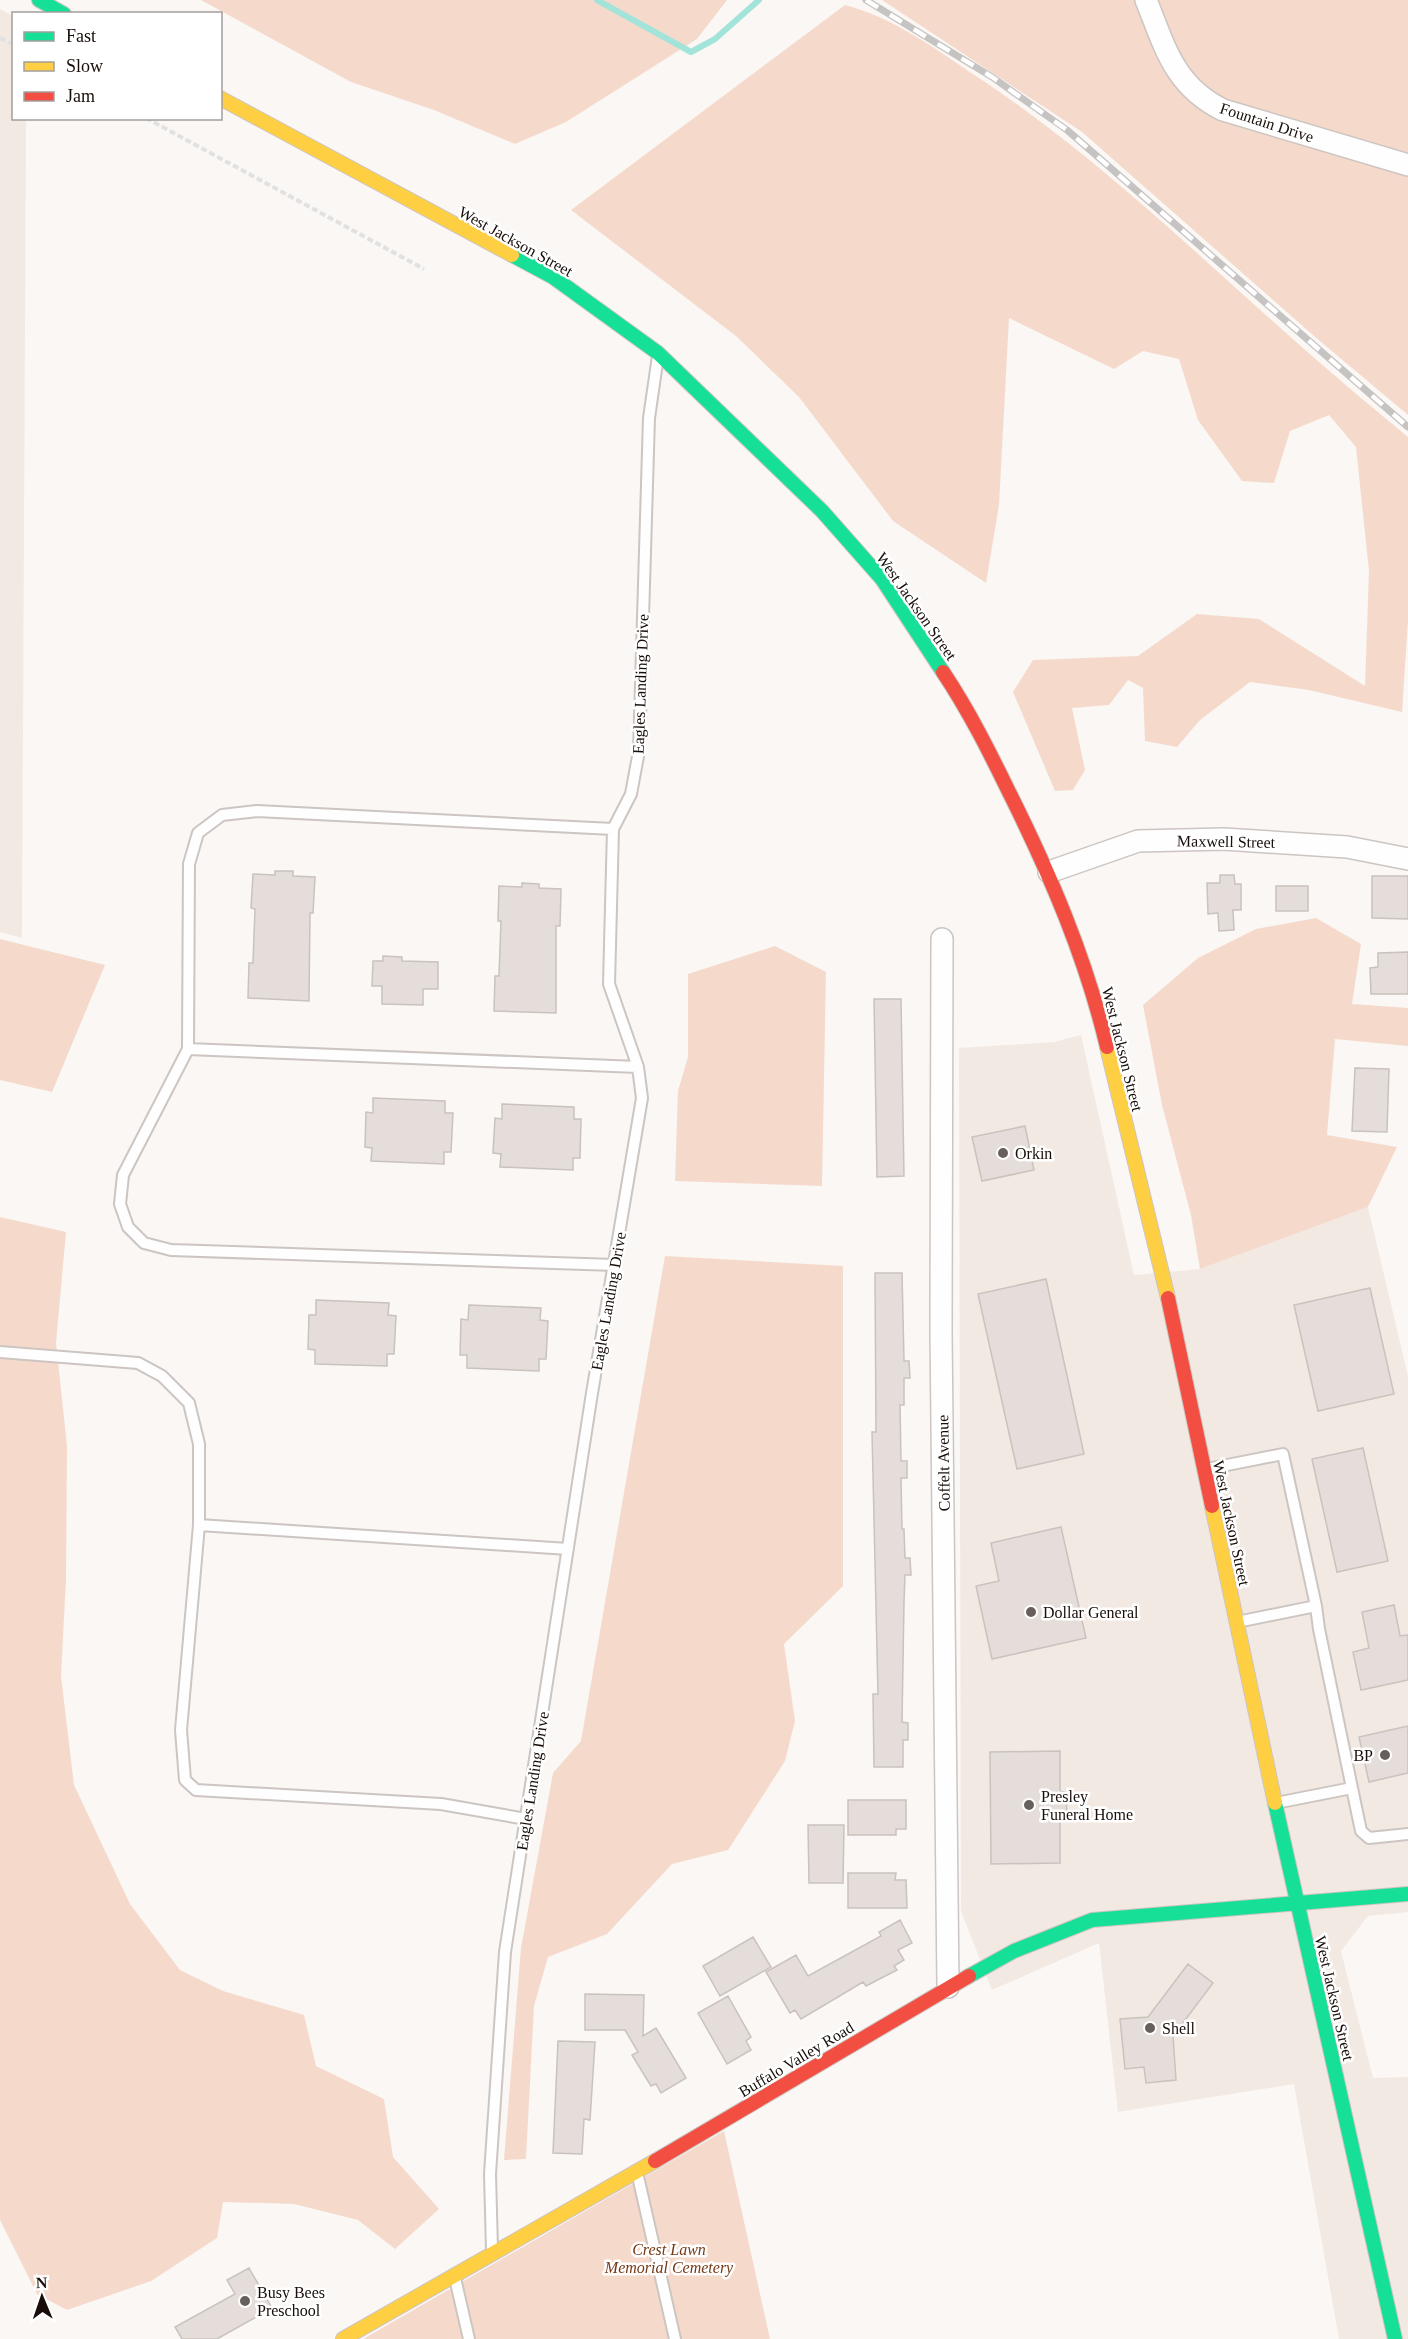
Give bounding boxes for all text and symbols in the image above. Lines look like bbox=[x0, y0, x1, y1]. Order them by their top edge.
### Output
legend bbox=[12, 12, 222, 120]
text: Fast bbox=[66, 26, 96, 46]
text: Slow bbox=[66, 56, 103, 76]
text: Jam bbox=[66, 86, 95, 106]
street label: Fountain Drive bbox=[1218, 99, 1316, 146]
street label: West Jackson Street bbox=[456, 203, 576, 280]
street label: West Jackson Street bbox=[873, 549, 960, 664]
street label: Eagles Landing Drive bbox=[630, 614, 652, 755]
street label: Maxwell Street bbox=[1177, 832, 1276, 851]
street label: West Jackson Street bbox=[1099, 985, 1146, 1114]
place label: Orkin bbox=[1015, 1145, 1052, 1162]
marker: Orkin bbox=[996, 1146, 1010, 1160]
street label: Eagles Landing Drive bbox=[588, 1230, 630, 1372]
street label: Coffelt Avenue bbox=[934, 1414, 953, 1511]
street label: West Jackson Street bbox=[1210, 1459, 1253, 1588]
place label: Dollar General bbox=[1043, 1604, 1139, 1621]
marker: Dollar General bbox=[1024, 1605, 1038, 1619]
street label: Eagles Landing Drive bbox=[513, 1710, 553, 1852]
place label: BP bbox=[1353, 1747, 1373, 1764]
marker: BP bbox=[1378, 1748, 1392, 1762]
place label: Presley Funeral Home bbox=[1041, 1788, 1133, 1823]
marker: Presley Funeral Home bbox=[1022, 1798, 1036, 1812]
street label: West Jackson Street bbox=[1312, 1934, 1357, 2063]
street label: Buffalo Valley Road bbox=[736, 2018, 857, 2101]
place label: Shell bbox=[1162, 2020, 1195, 2037]
marker: Shell bbox=[1143, 2021, 1157, 2035]
park label: Crest Lawn Memorial Cemetery bbox=[604, 2241, 734, 2277]
north arrow bbox=[12, 2267, 72, 2327]
text: N bbox=[35, 2274, 48, 2291]
place label: Busy Bees Preschool bbox=[257, 2284, 325, 2319]
marker: Busy Bees Preschool bbox=[238, 2294, 252, 2308]

